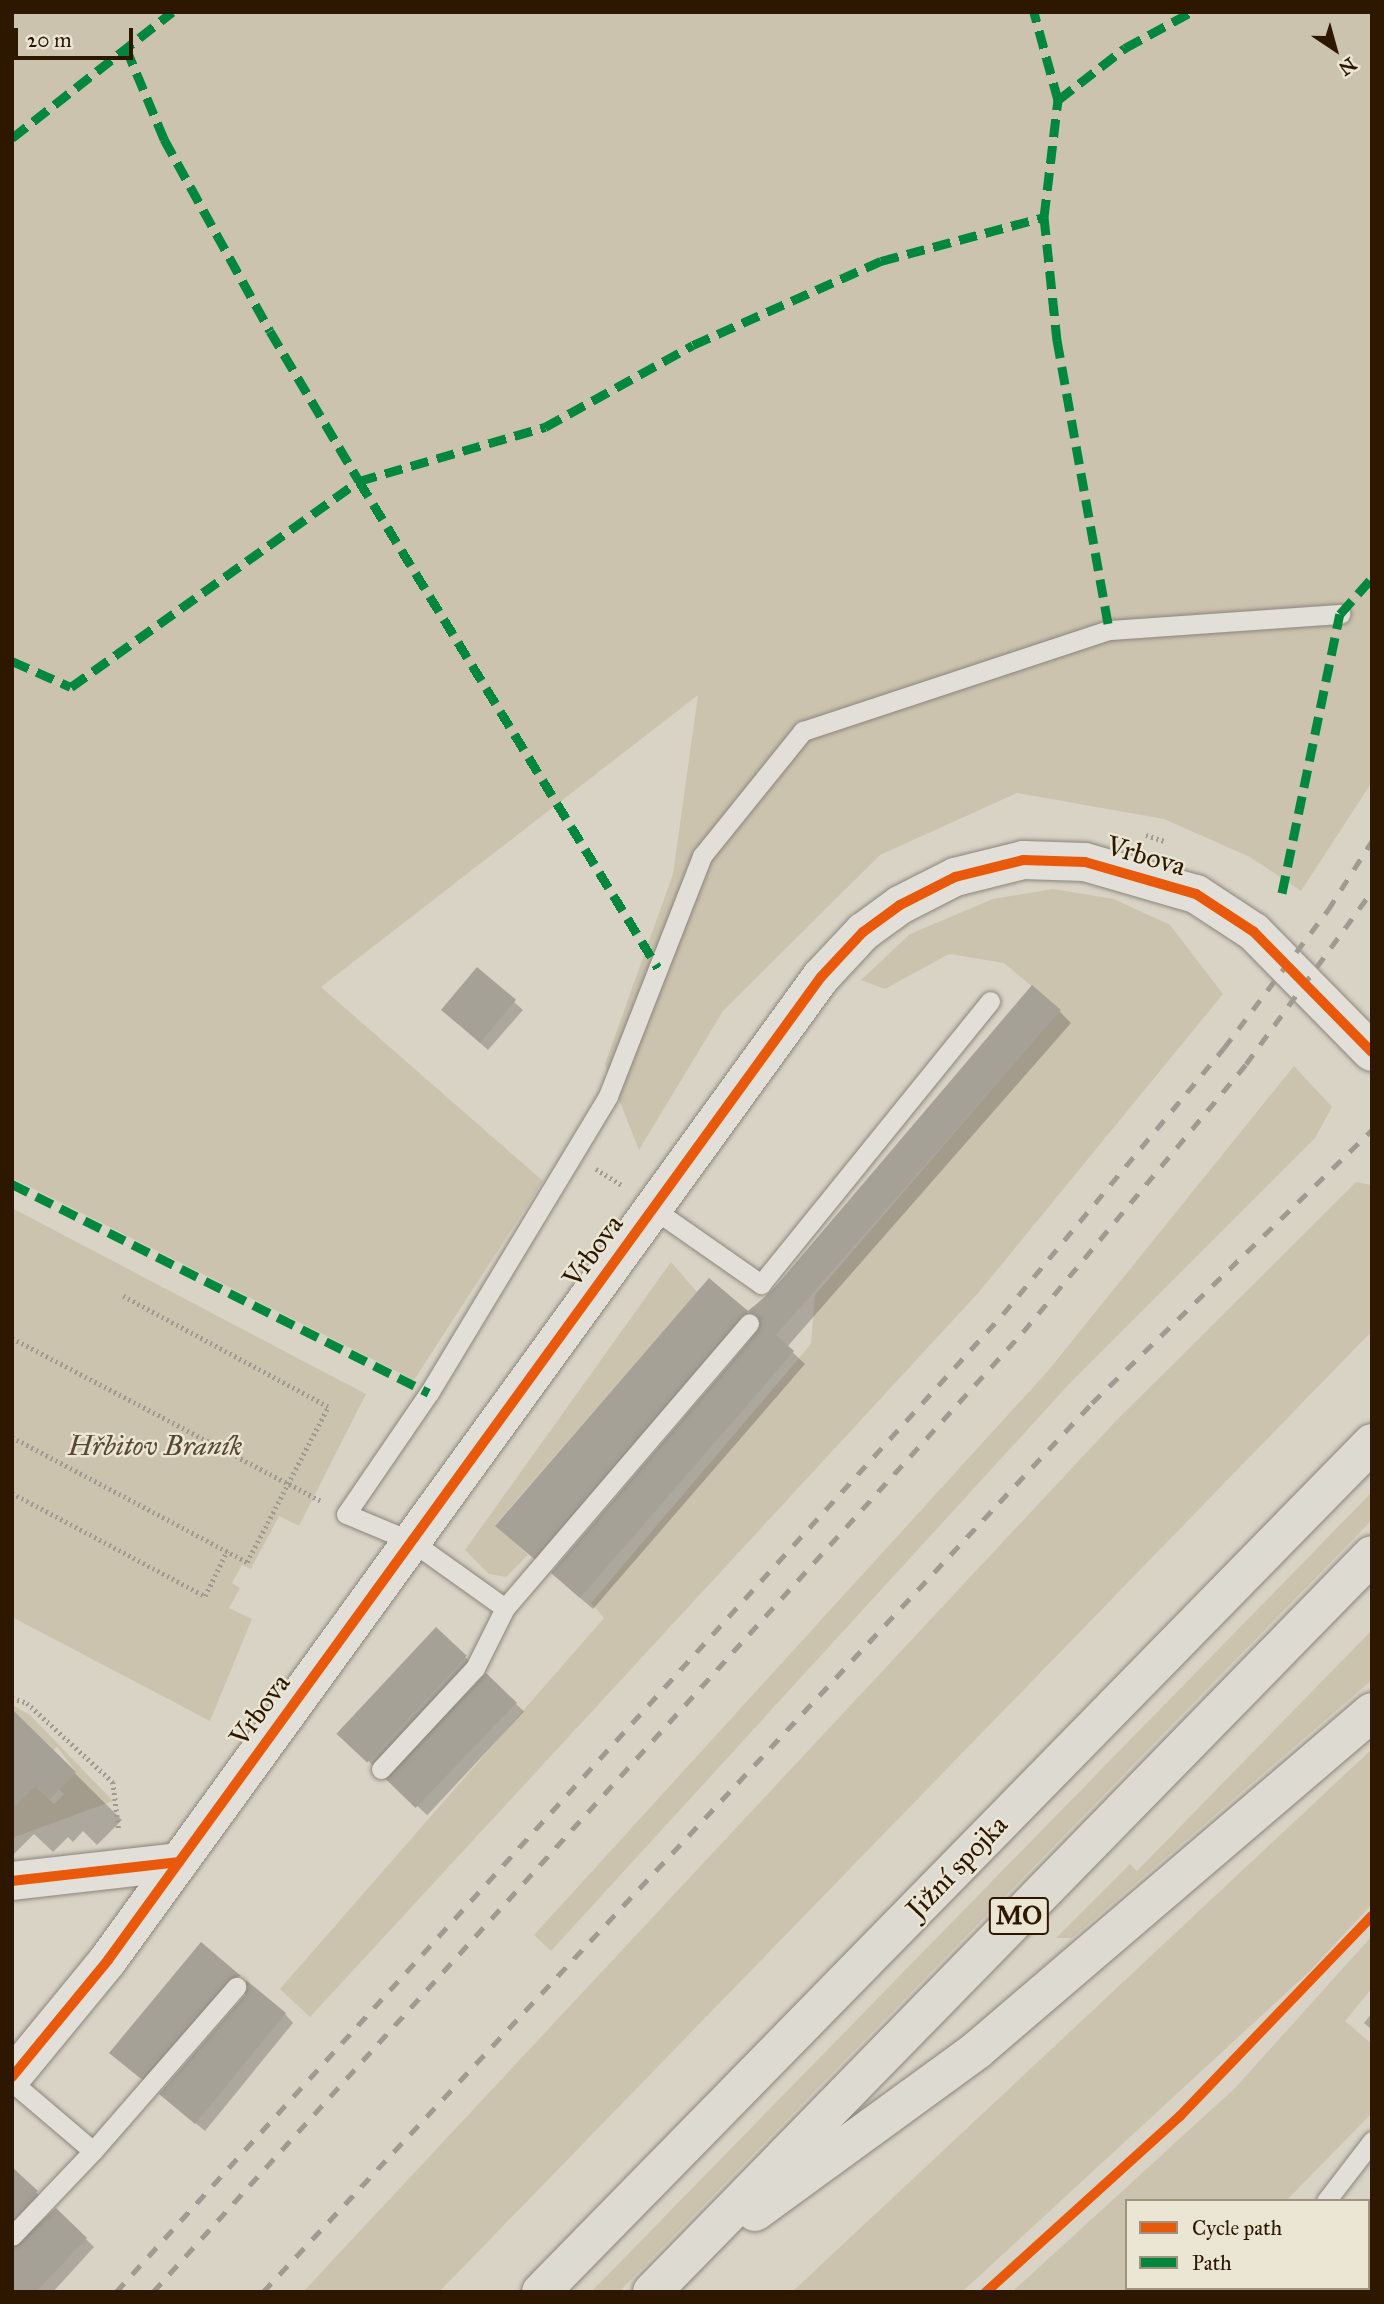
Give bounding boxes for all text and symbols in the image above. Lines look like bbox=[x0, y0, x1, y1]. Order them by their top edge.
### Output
scale bar bbox=[18, 14, 136, 58]
north arrow bbox=[1300, 14, 1370, 84]
text: 20 m bbox=[27, 27, 72, 53]
text: N bbox=[1334, 52, 1361, 80]
street label: Vrbova bbox=[1103, 829, 1189, 883]
street label: Vrbova bbox=[556, 1208, 630, 1294]
park label: Hřbitov Braník bbox=[68, 1429, 242, 1463]
street label: Vrbova bbox=[223, 1667, 297, 1753]
street label: Jižní spojka bbox=[899, 1808, 1015, 1926]
road number: MO bbox=[988, 1894, 1050, 1938]
legend bbox=[1125, 2199, 1370, 2290]
text: Cycle path bbox=[1192, 2215, 1282, 2241]
text: Path bbox=[1192, 2250, 1232, 2276]

